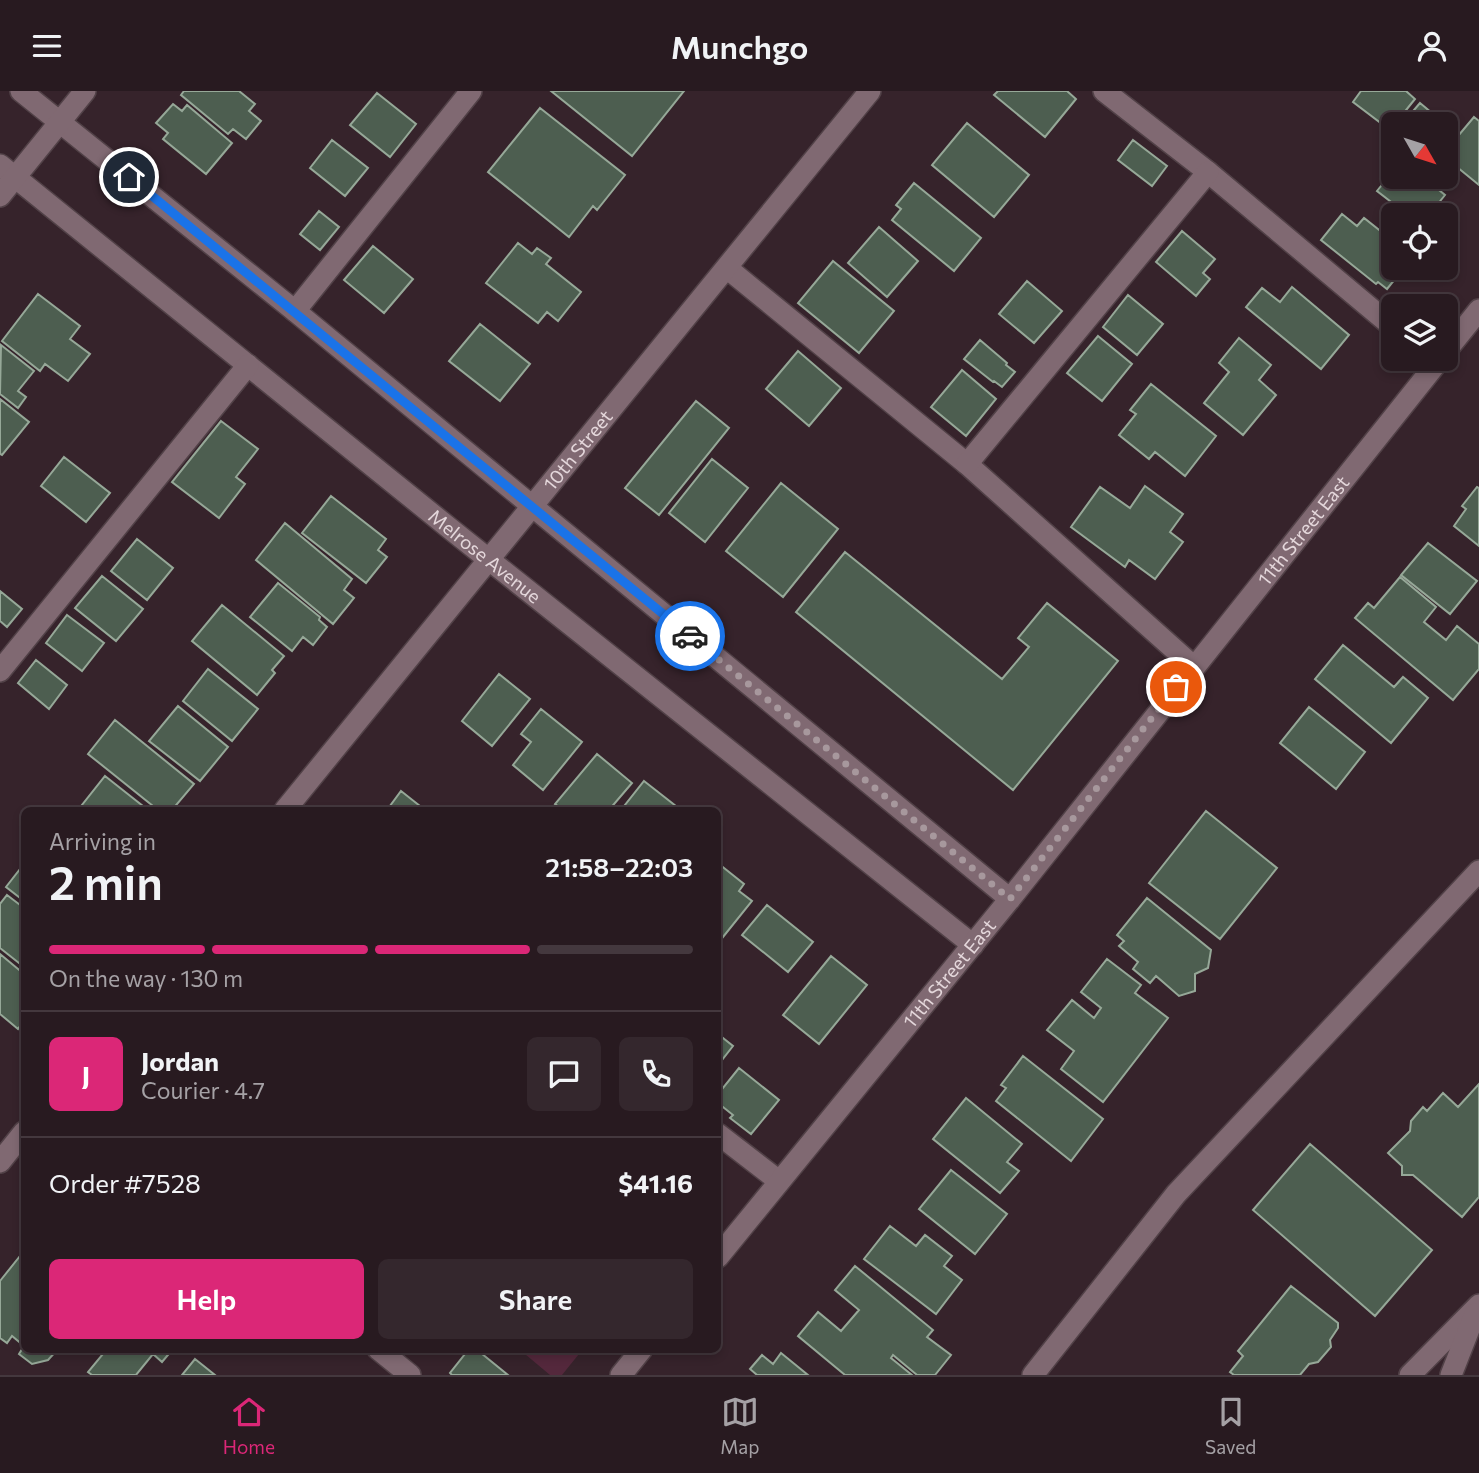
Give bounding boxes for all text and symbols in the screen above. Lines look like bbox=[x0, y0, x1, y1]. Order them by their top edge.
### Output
text: Munchgo bbox=[671, 26, 808, 66]
icon: menu bbox=[28, 27, 66, 65]
icon: person bbox=[1413, 27, 1451, 65]
north arrow bbox=[1381, 112, 1458, 189]
map controls bbox=[1381, 112, 1458, 371]
pin bbox=[99, 147, 159, 207]
icon: home bbox=[110, 158, 148, 196]
button: locate bbox=[1381, 203, 1458, 280]
button: layers bbox=[1381, 294, 1458, 371]
street label: 10th Street bbox=[538, 405, 617, 494]
street label: 11th Street East bbox=[1252, 471, 1354, 590]
street label: Melrose Avenue bbox=[424, 504, 546, 608]
courier bbox=[655, 601, 725, 671]
icon: car bbox=[671, 617, 709, 655]
pin bbox=[1146, 657, 1206, 717]
icon: bag bbox=[1157, 668, 1195, 706]
text: Arriving in bbox=[49, 827, 156, 855]
text: 21:58–22:03 bbox=[545, 851, 693, 882]
text: 2 min bbox=[49, 853, 163, 909]
street label: 11th Street East bbox=[898, 914, 1000, 1032]
text: On the way · 130 m bbox=[49, 964, 243, 992]
button: chat bbox=[527, 1037, 601, 1111]
button: phone bbox=[619, 1037, 693, 1111]
text: Jordan bbox=[141, 1045, 219, 1076]
text: J bbox=[82, 1059, 90, 1090]
text: Courier · 4.7 bbox=[141, 1076, 265, 1104]
text: Order #7528 bbox=[49, 1167, 201, 1198]
text: $41.16 bbox=[618, 1167, 693, 1198]
button: Help bbox=[49, 1259, 364, 1339]
button: Share bbox=[378, 1259, 693, 1339]
tab: Home bbox=[223, 1393, 275, 1458]
tab: Map bbox=[720, 1393, 760, 1458]
tab: Saved bbox=[1205, 1393, 1256, 1458]

